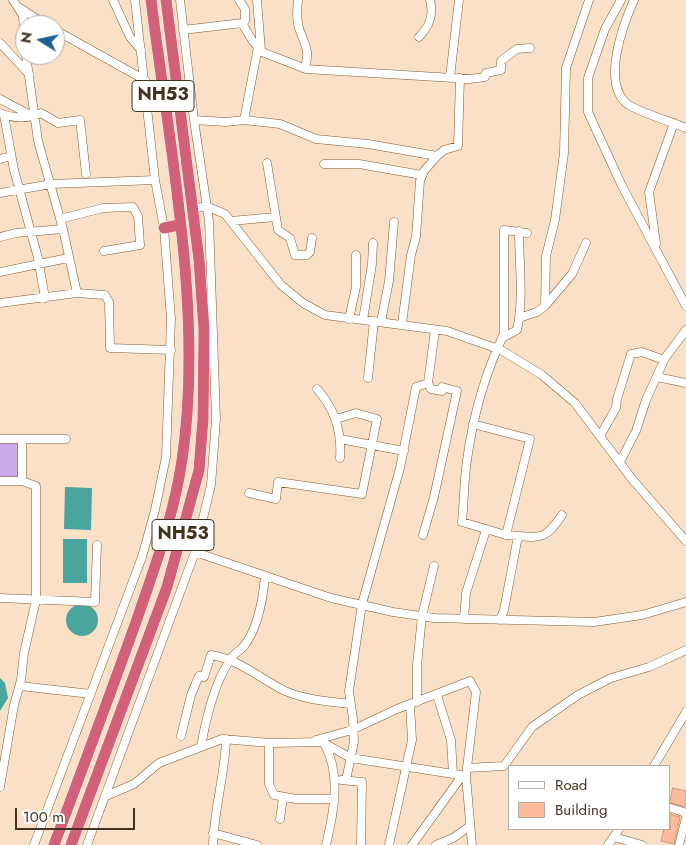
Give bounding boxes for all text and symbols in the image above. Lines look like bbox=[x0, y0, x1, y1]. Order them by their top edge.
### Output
north arrow bbox=[15, 15, 65, 65]
text: N bbox=[15, 30, 37, 45]
road number: NH53 bbox=[132, 80, 194, 112]
road number: NH53 bbox=[152, 520, 214, 550]
legend bbox=[508, 765, 671, 830]
text: Road bbox=[555, 774, 587, 796]
scale bar bbox=[18, 798, 138, 830]
text: Building bbox=[555, 799, 607, 821]
text: 100 m bbox=[23, 806, 64, 828]

